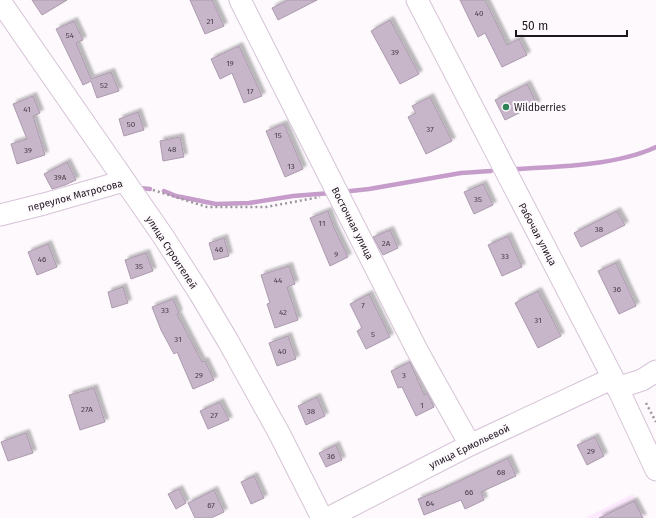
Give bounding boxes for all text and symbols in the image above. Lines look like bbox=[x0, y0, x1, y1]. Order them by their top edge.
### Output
house number: 40 bbox=[475, 9, 484, 18]
scale bar bbox=[516, 12, 627, 38]
house number: 21 bbox=[206, 17, 214, 26]
text: 50 m bbox=[522, 19, 548, 33]
house number: 54 bbox=[66, 31, 75, 40]
house number: 39 bbox=[391, 48, 399, 57]
house number: 19 bbox=[226, 59, 234, 68]
house number: 52 bbox=[100, 81, 108, 90]
house number: 17 bbox=[246, 87, 254, 96]
marker: Wildberries bbox=[501, 102, 511, 112]
place label: Wildberries bbox=[514, 102, 566, 114]
house number: 41 bbox=[23, 105, 31, 114]
house number: 50 bbox=[127, 120, 136, 129]
house number: 37 bbox=[426, 125, 434, 134]
house number: 15 bbox=[274, 131, 282, 140]
house number: 48 bbox=[168, 145, 177, 154]
house number: 39 bbox=[24, 146, 32, 155]
house number: 13 bbox=[287, 162, 295, 171]
house number: 39А bbox=[54, 173, 67, 182]
street label: переулок Матросова bbox=[27, 178, 124, 214]
street label: Восточная улица bbox=[329, 185, 376, 262]
house number: 35 bbox=[474, 195, 482, 204]
street label: Рабочая улица bbox=[516, 201, 559, 268]
street label: улица Строителей bbox=[143, 214, 199, 291]
house number: 11 bbox=[319, 219, 325, 228]
house number: 38 bbox=[595, 225, 604, 234]
house number: 2А bbox=[382, 239, 391, 248]
house number: 46 bbox=[215, 245, 223, 254]
house number: 9 bbox=[334, 250, 338, 259]
house number: 33 bbox=[501, 252, 509, 261]
house number: 46 bbox=[38, 255, 46, 264]
house number: 35 bbox=[135, 262, 143, 271]
house number: 44 bbox=[274, 276, 283, 285]
house number: 36 bbox=[613, 285, 621, 294]
house number: 7 bbox=[361, 301, 365, 310]
house number: 33 bbox=[161, 306, 169, 315]
house number: 42 bbox=[279, 308, 287, 317]
house number: 31 bbox=[534, 316, 542, 325]
house number: 5 bbox=[371, 330, 375, 339]
house number: 31 bbox=[174, 335, 182, 344]
house number: 40 bbox=[278, 347, 287, 356]
house number: 29 bbox=[195, 371, 203, 380]
house number: 3 bbox=[402, 371, 406, 380]
house number: 1 bbox=[420, 401, 424, 410]
house number: 27А bbox=[81, 405, 93, 414]
house number: 38 bbox=[307, 407, 316, 416]
house number: 27 bbox=[210, 411, 218, 420]
street label: улица Ермольевой bbox=[427, 422, 512, 472]
house number: 29 bbox=[587, 447, 595, 456]
house number: 36 bbox=[327, 452, 335, 461]
house number: 68 bbox=[497, 468, 506, 477]
house number: 66 bbox=[465, 488, 473, 497]
house number: 64 bbox=[426, 499, 435, 508]
house number: 67 bbox=[207, 501, 215, 510]

